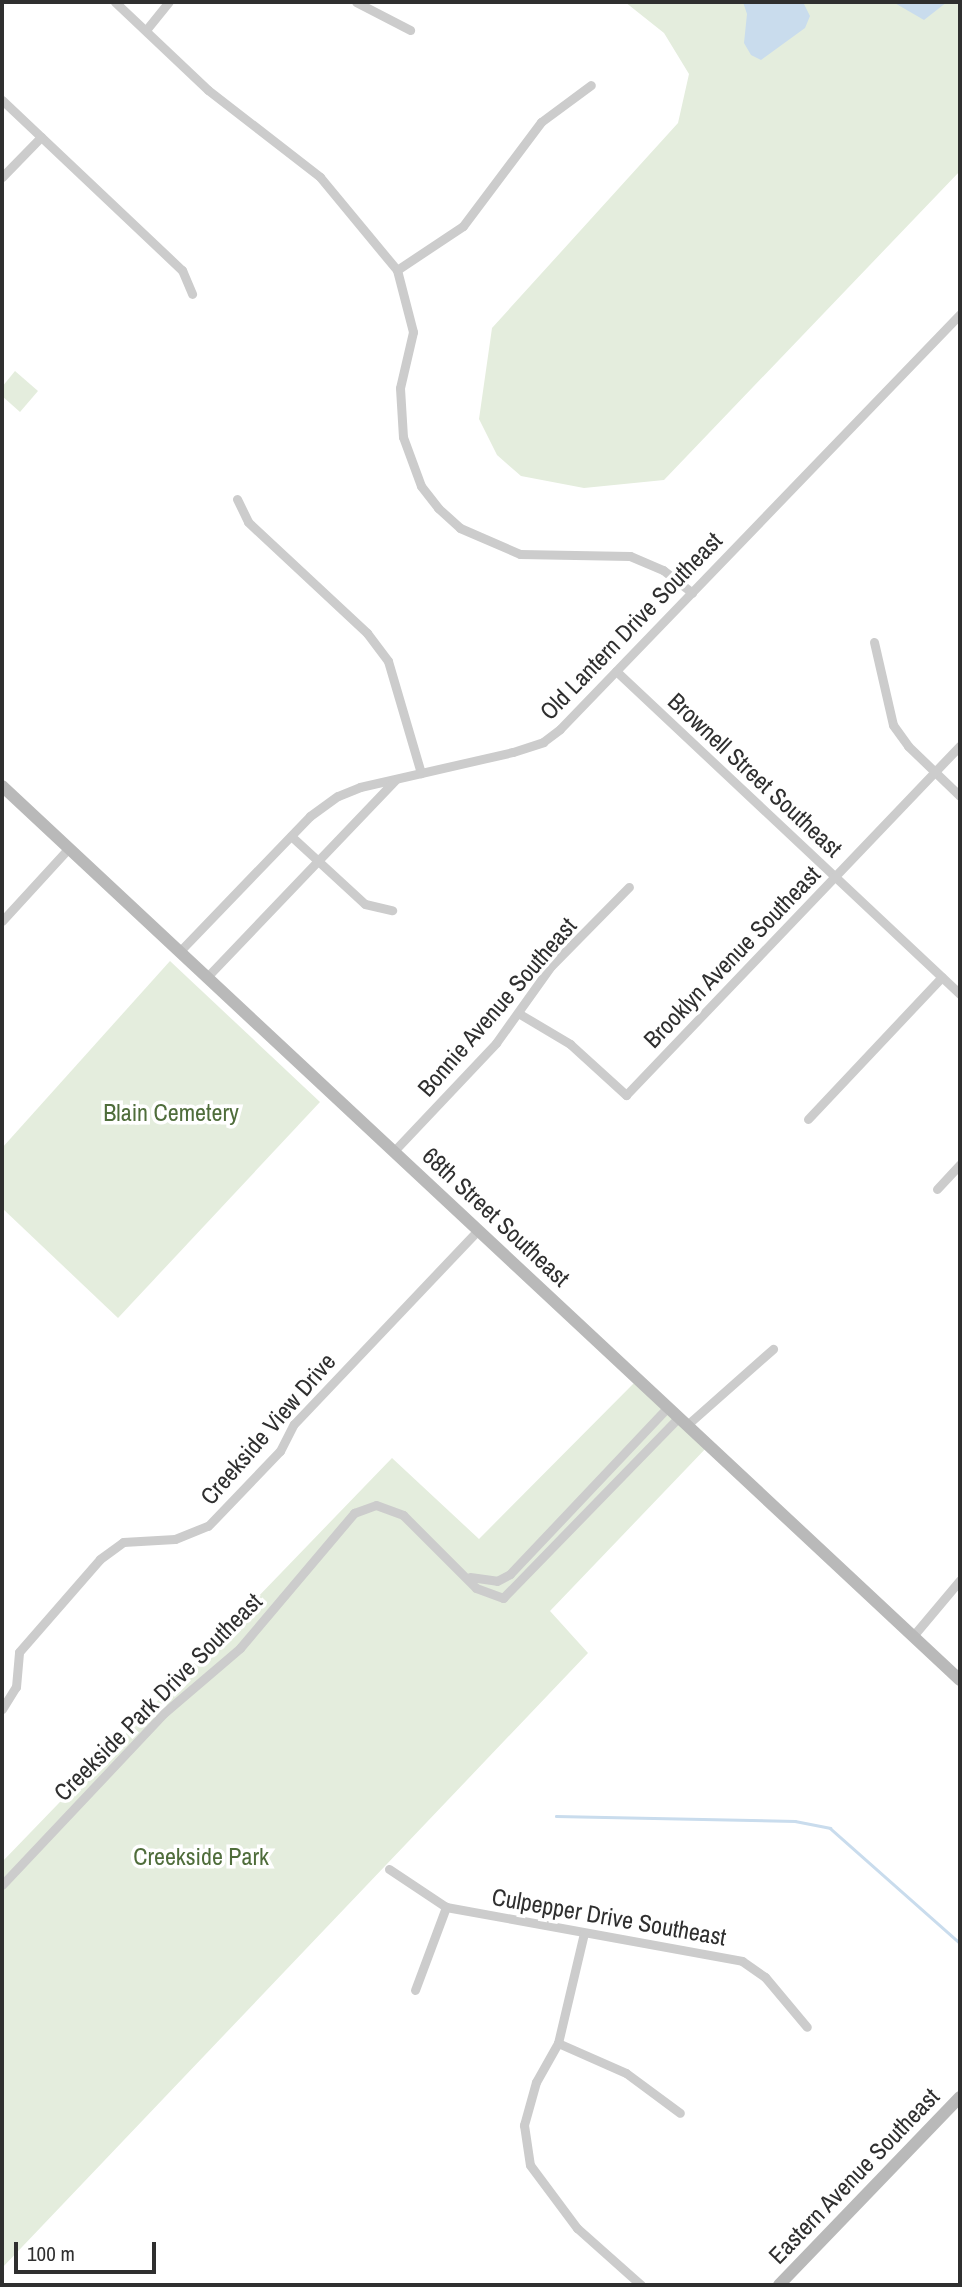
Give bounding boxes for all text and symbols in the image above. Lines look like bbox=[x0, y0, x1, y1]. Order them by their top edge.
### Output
street label: Old Lantern Drive Southeast bbox=[534, 526, 728, 726]
street label: Brownell Street Southeast bbox=[662, 687, 848, 863]
street label: Brooklyn Avenue Southeast bbox=[637, 860, 827, 1054]
street label: Bonnie Avenue Southeast bbox=[411, 911, 583, 1103]
park label: Blain Cemetery bbox=[103, 1099, 239, 1127]
street label: 68th Street Southeast bbox=[417, 1142, 575, 1292]
street label: Creekside View Drive bbox=[194, 1347, 342, 1511]
street label: Creekside Park Drive Southeast bbox=[48, 1587, 268, 1807]
park label: Creekside Park bbox=[133, 1843, 269, 1871]
street label: Culpepper Drive Southeast bbox=[490, 1882, 728, 1952]
street label: Eastern Avenue Southeast bbox=[762, 2082, 946, 2270]
scale bar bbox=[18, 2228, 159, 2272]
text: 100 m bbox=[27, 2239, 75, 2268]

